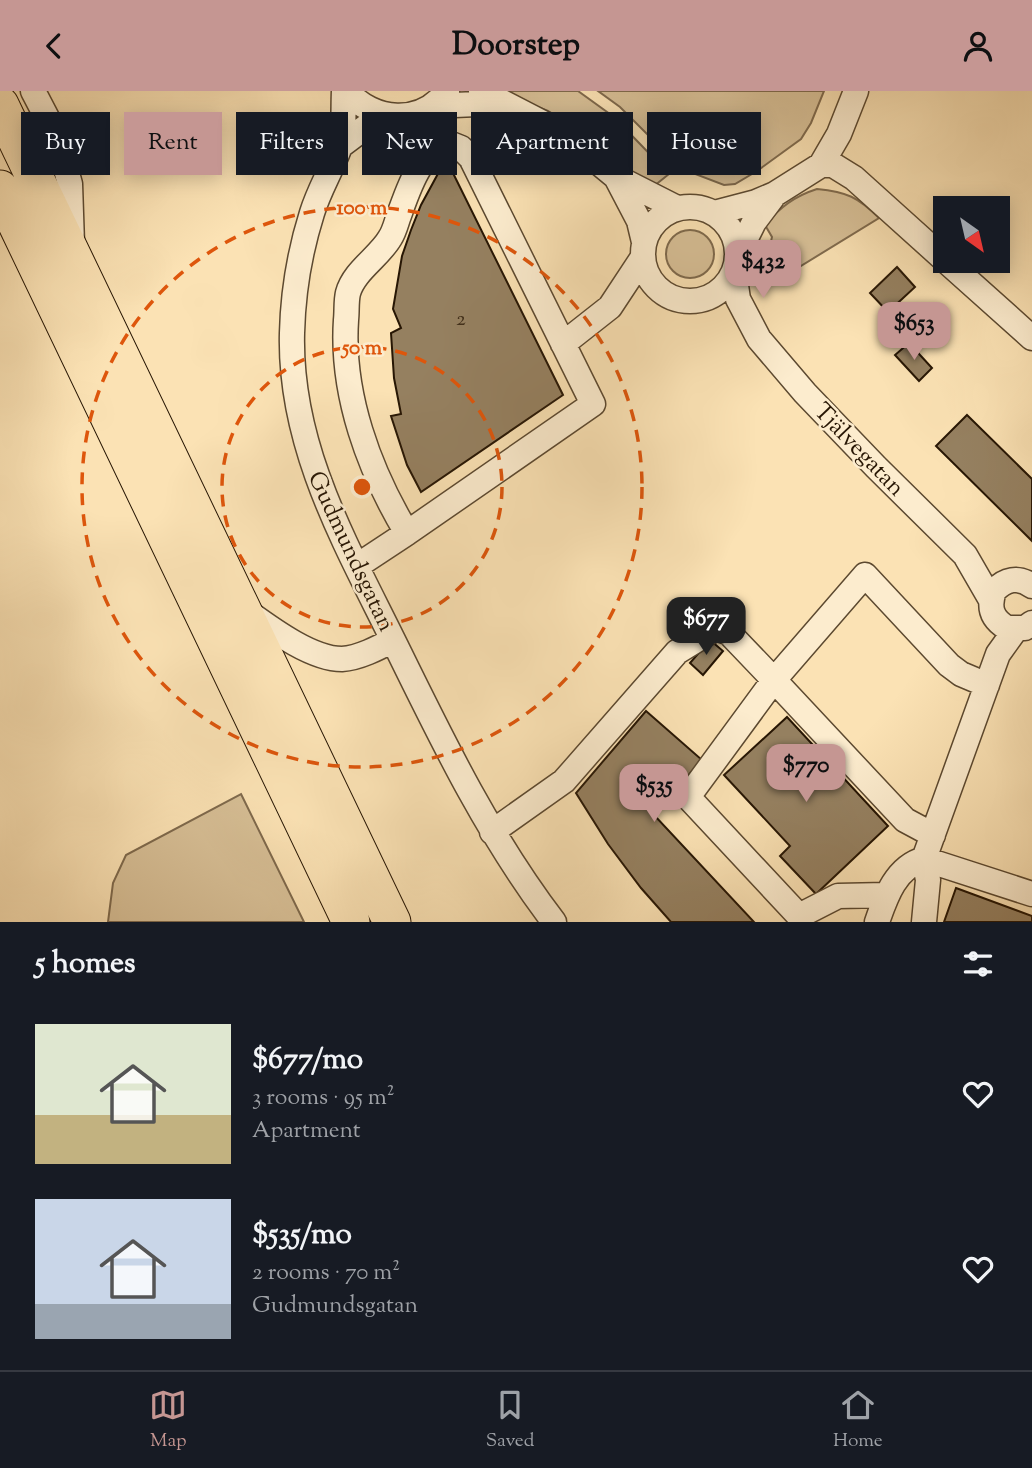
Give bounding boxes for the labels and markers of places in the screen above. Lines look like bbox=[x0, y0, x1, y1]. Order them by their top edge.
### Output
pin: $432 bbox=[722, 241, 804, 300]
pin: $653 bbox=[873, 303, 955, 362]
centre of rings bbox=[350, 475, 374, 499]
pin: $677 bbox=[665, 597, 747, 657]
pin: $770 bbox=[765, 745, 847, 804]
pin: $535 bbox=[613, 765, 695, 824]

